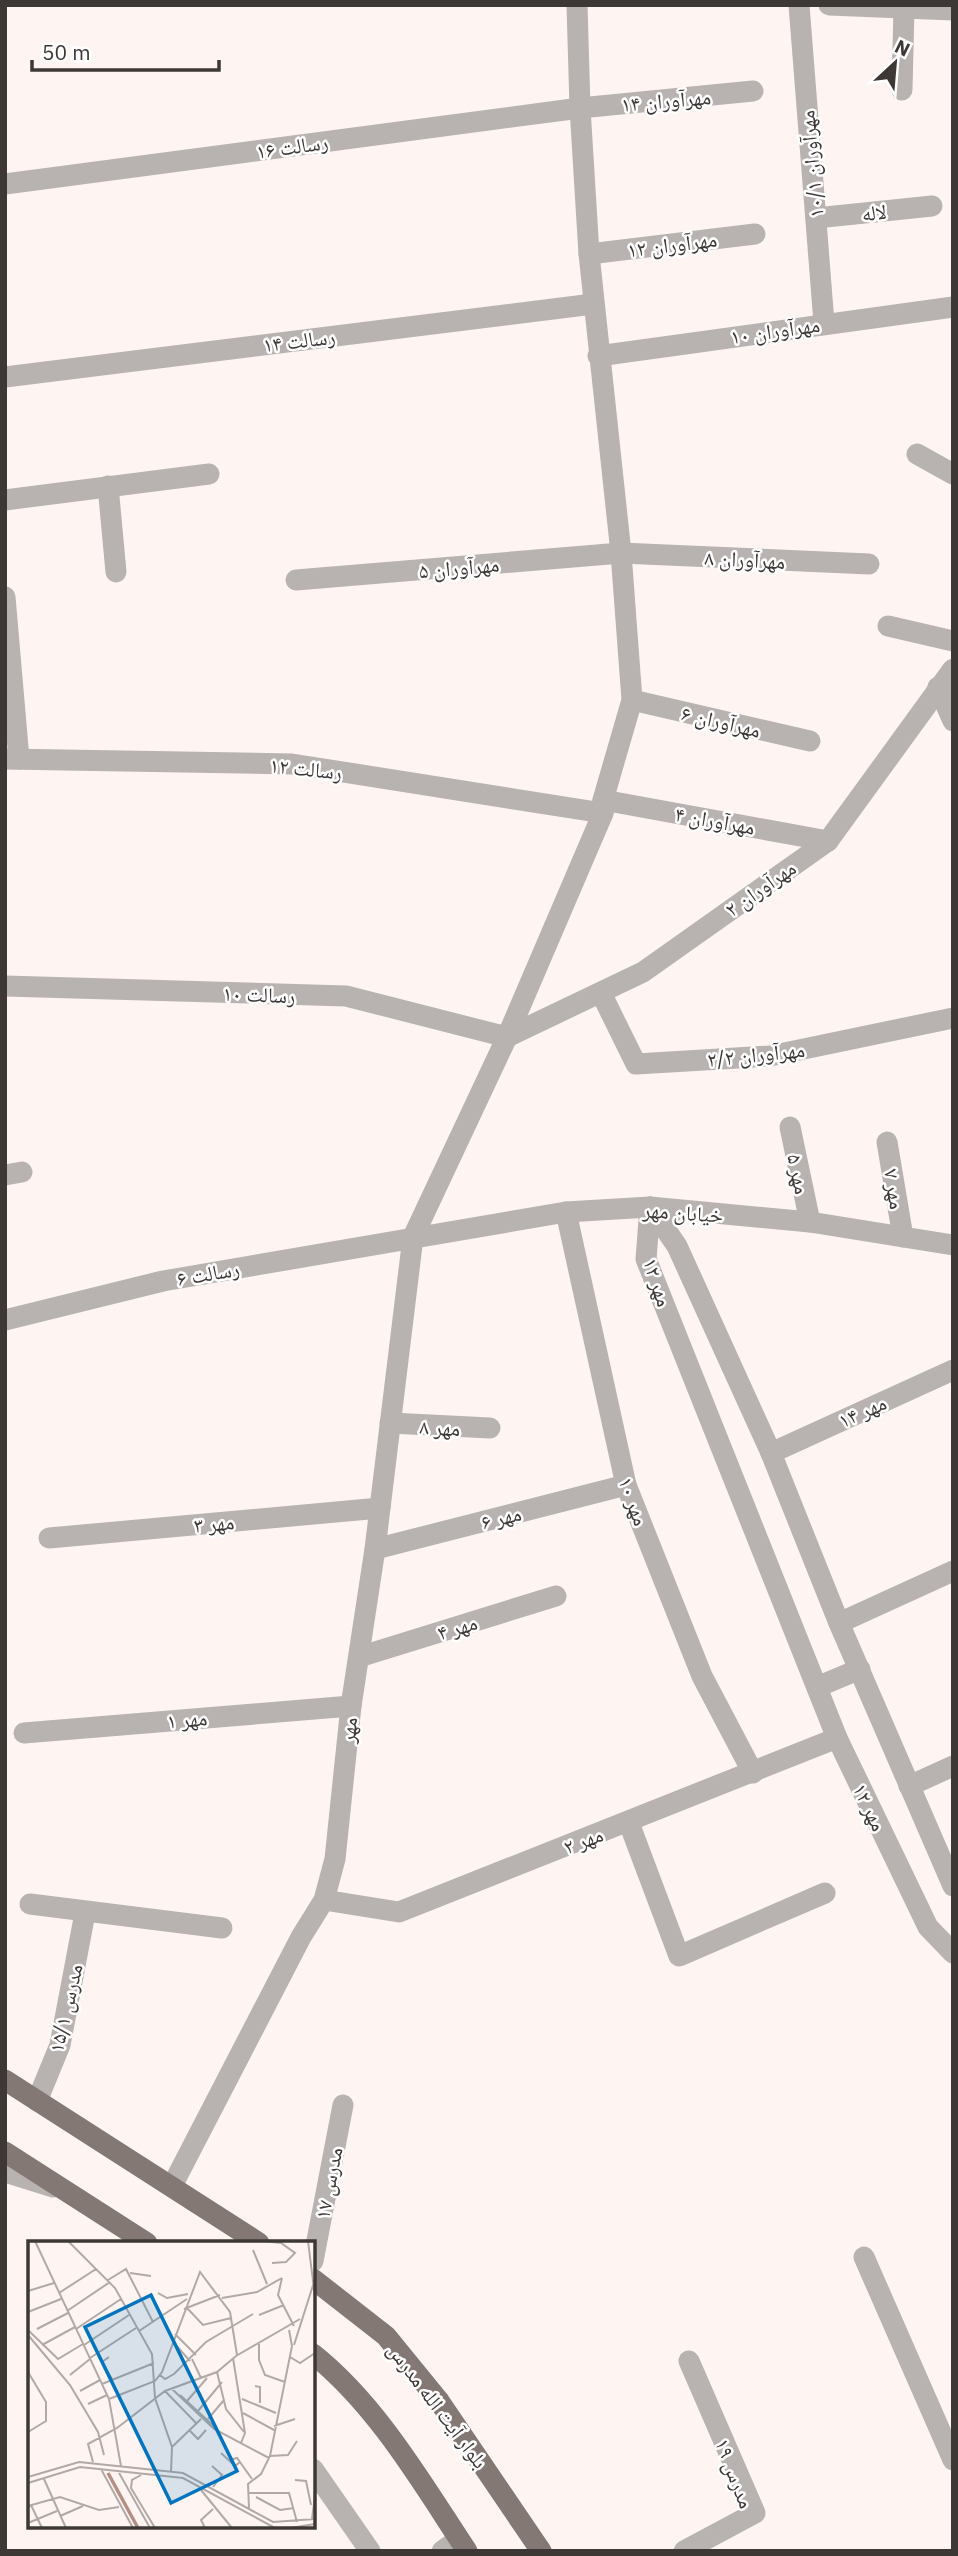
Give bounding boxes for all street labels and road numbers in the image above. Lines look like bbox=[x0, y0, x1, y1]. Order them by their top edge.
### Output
street label: ۱۴ مهرآوران bbox=[620, 82, 712, 118]
street label: مهرآوران ۱۰/۱ bbox=[792, 109, 830, 219]
street label: رسالت ۱۶ bbox=[254, 127, 330, 165]
street label: لاله bbox=[860, 197, 888, 227]
street label: مهرآوران ۱۲ bbox=[626, 225, 718, 263]
street label: مهرآوران ۱۰ bbox=[728, 310, 822, 350]
street label: رسالت ۱۴ bbox=[261, 322, 337, 358]
street label: مهرآوران ۸ bbox=[704, 543, 786, 575]
street label: مهرآوران ۵ bbox=[418, 550, 500, 584]
street label: مهرآوران ۶ bbox=[679, 698, 763, 744]
street label: رسالت ۱۲ bbox=[268, 750, 344, 786]
street label: مهرآوران ۴ bbox=[673, 799, 757, 841]
street label: مهرآوران ۲ bbox=[719, 853, 801, 923]
street label: رسالت ۱۰ bbox=[222, 979, 296, 1009]
street label: مهرآوران ۲/۲ bbox=[706, 1035, 806, 1073]
street label: مهر ۵ bbox=[781, 1151, 817, 1197]
street label: مهر ۷ bbox=[878, 1167, 912, 1211]
street label: خیابان مهر bbox=[641, 1195, 724, 1229]
street label: رسالت ۶ bbox=[174, 1254, 242, 1292]
street label: مهر ۱۲ bbox=[637, 1254, 679, 1310]
street label: مهر ۱۴ bbox=[834, 1388, 890, 1434]
street label: مهر ۸ bbox=[419, 1412, 461, 1442]
street label: مهر ۱۰ bbox=[612, 1473, 656, 1529]
street label: مهر ۶ bbox=[478, 1499, 524, 1535]
street label: مهر ۳ bbox=[193, 1507, 235, 1539]
street label: مهر ۴ bbox=[434, 1608, 480, 1646]
street label: مهر ۱ bbox=[166, 1703, 208, 1735]
street label: مهر bbox=[333, 1716, 363, 1745]
street label: مهر ۱۲ bbox=[846, 1778, 894, 1836]
street label: مهر ۲ bbox=[559, 1820, 607, 1860]
street label: مدرس ۱۵/۱ bbox=[41, 1961, 89, 2055]
street label: مدرس ۱۷ bbox=[307, 2145, 349, 2221]
street label: بلوار آیت الله مدرس bbox=[381, 2336, 495, 2474]
street label: مدرس ۱۹ bbox=[709, 2434, 761, 2512]

